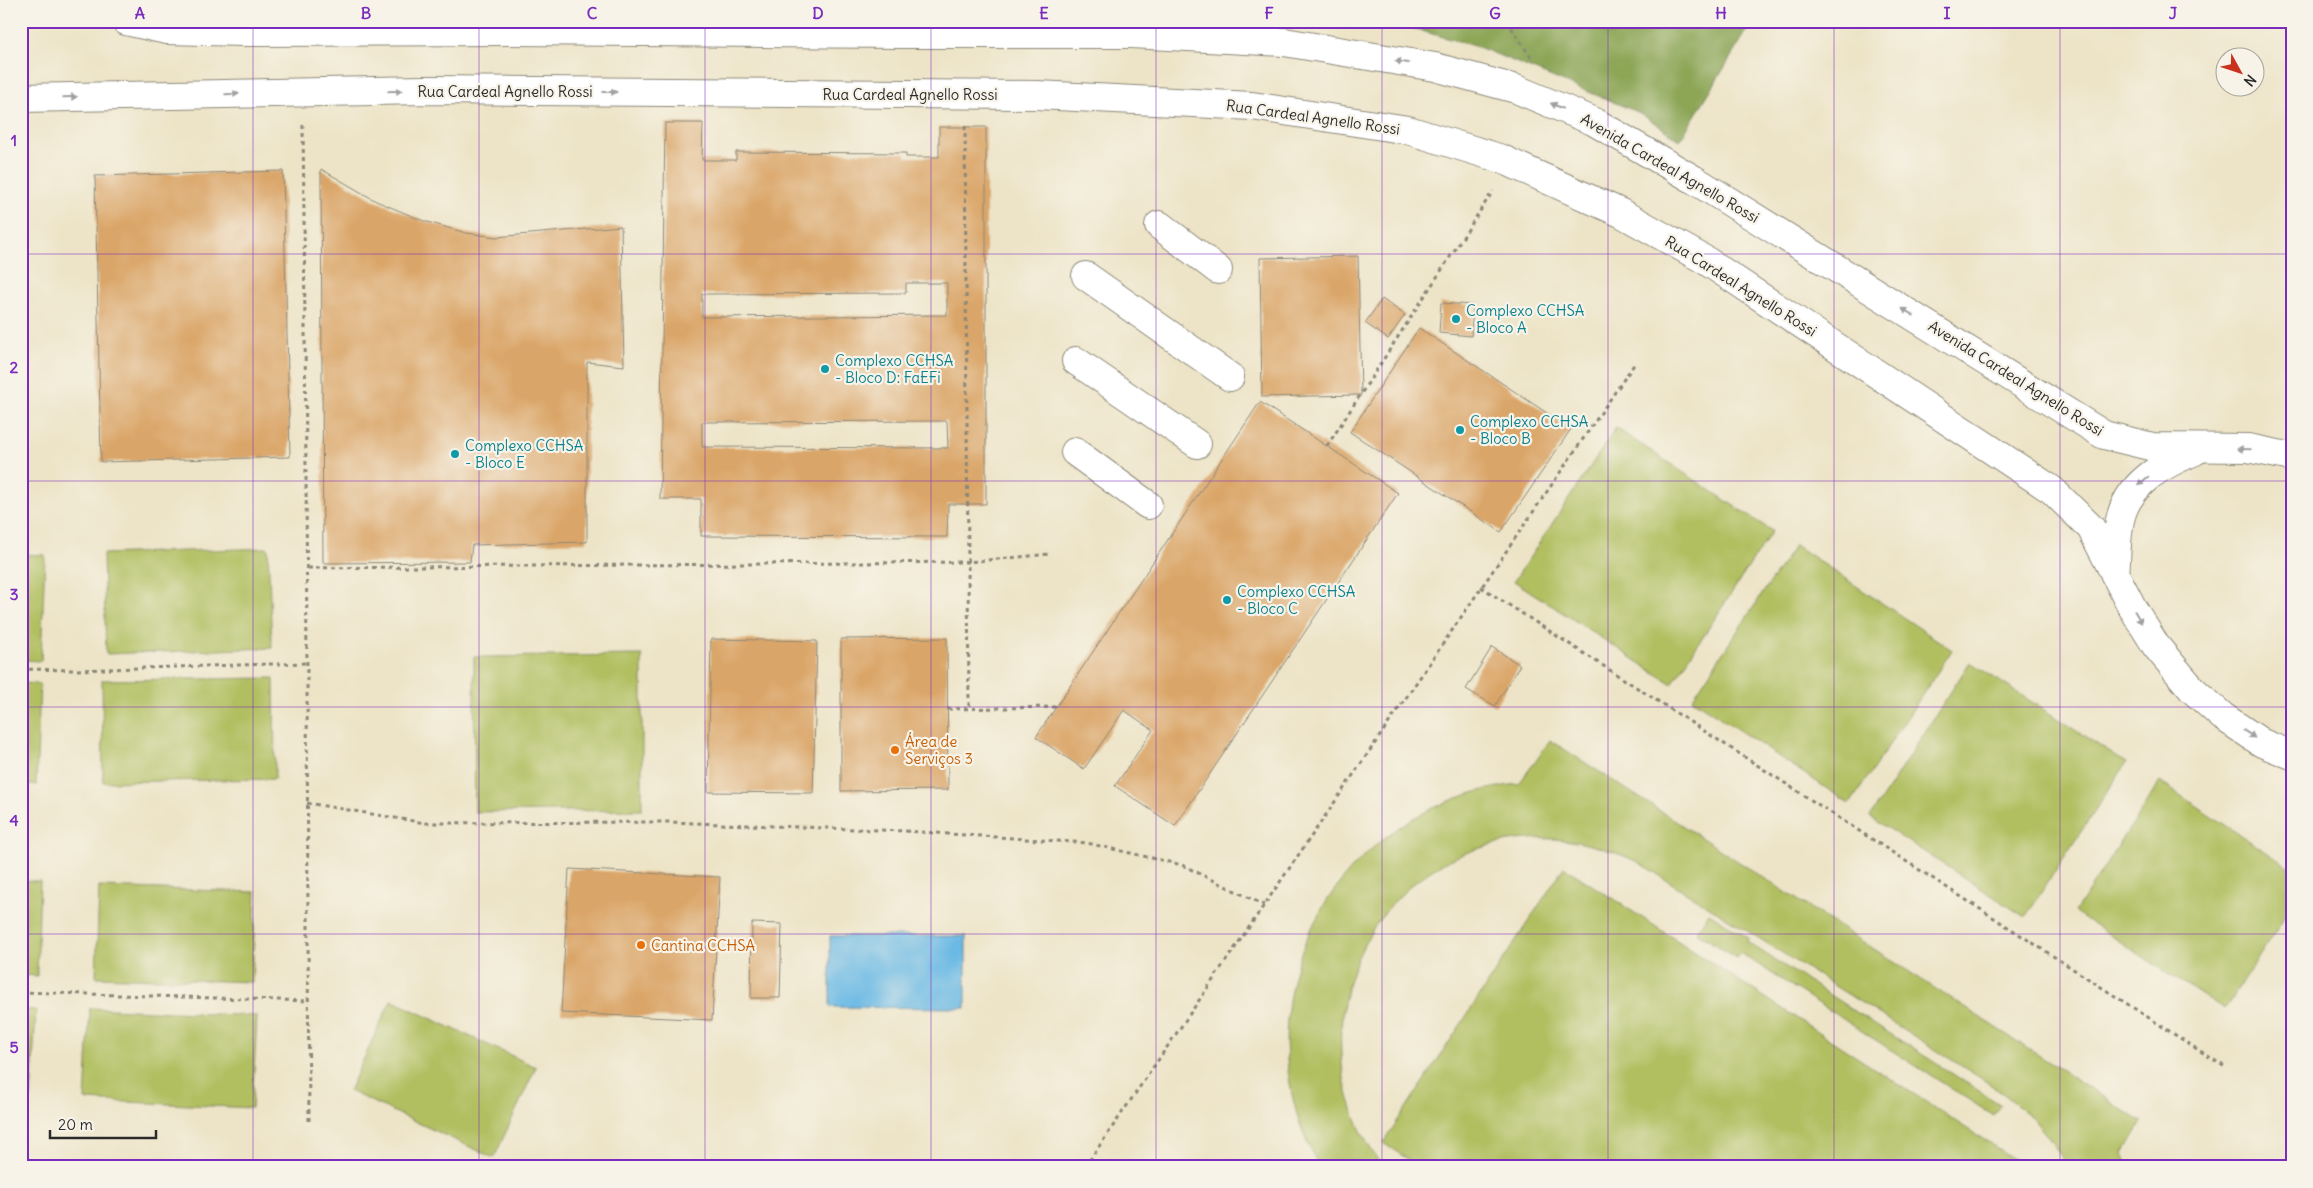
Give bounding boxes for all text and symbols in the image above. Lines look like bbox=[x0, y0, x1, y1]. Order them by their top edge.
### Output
text: A bbox=[135, 3, 145, 23]
text: B bbox=[361, 3, 372, 23]
text: C bbox=[587, 3, 598, 23]
text: D bbox=[812, 3, 824, 23]
text: E bbox=[1039, 3, 1049, 23]
text: F bbox=[1264, 3, 1274, 23]
text: G bbox=[1489, 3, 1501, 23]
text: H bbox=[1715, 3, 1727, 23]
text: I bbox=[1944, 3, 1951, 23]
text: J bbox=[2169, 3, 2178, 23]
north arrow bbox=[2216, 48, 2266, 98]
one-way arrow bbox=[1393, 57, 1409, 65]
text: N bbox=[2240, 71, 2260, 90]
street label: Rua Cardeal Agnello Rossi bbox=[417, 82, 593, 101]
street label: Rua Cardeal Agnello Rossi bbox=[822, 85, 998, 104]
one-way arrow bbox=[387, 87, 403, 95]
one-way arrow bbox=[602, 88, 618, 96]
one-way arrow bbox=[225, 90, 241, 98]
one-way arrow bbox=[62, 93, 78, 101]
street label: Rua Cardeal Agnello Rossi bbox=[1225, 95, 1401, 139]
one-way arrow bbox=[1550, 101, 1564, 109]
street label: Avenida Cardeal Agnello Rossi bbox=[1577, 109, 1763, 227]
text: 1 bbox=[11, 130, 17, 150]
street label: Rua Cardeal Agnello Rossi bbox=[1662, 232, 1820, 340]
place label: Complexo CCHSA - Bloco A bbox=[1466, 301, 1585, 337]
one-way arrow bbox=[1902, 307, 1915, 316]
marker: Complexo CCHSA - Bloco A bbox=[1450, 313, 1462, 325]
street label: Avenida Cardeal Agnello Rossi bbox=[1925, 316, 2107, 440]
place label: Complexo CCHSA - Bloco D: FaEFi bbox=[835, 351, 954, 387]
text: 2 bbox=[10, 357, 19, 377]
marker: Complexo CCHSA - Bloco D: FaEFi bbox=[819, 363, 831, 375]
place label: Complexo CCHSA - Bloco B bbox=[1470, 412, 1589, 448]
marker: Complexo CCHSA - Bloco B bbox=[1454, 424, 1466, 436]
place label: Complexo CCHSA - Bloco E bbox=[465, 436, 584, 472]
one-way arrow bbox=[2236, 444, 2252, 452]
marker: Complexo CCHSA - Bloco E bbox=[449, 448, 461, 460]
one-way arrow bbox=[2137, 476, 2150, 487]
place label: Complexo CCHSA - Bloco C bbox=[1237, 582, 1356, 618]
text: 3 bbox=[9, 584, 19, 604]
marker: Complexo CCHSA - Bloco C bbox=[1221, 594, 1233, 606]
one-way arrow bbox=[2134, 611, 2143, 624]
one-way arrow bbox=[2242, 729, 2256, 739]
place label: Área de Serviços 3 bbox=[905, 732, 973, 768]
marker: Área de Serviços 3 bbox=[889, 744, 901, 756]
text: 4 bbox=[9, 810, 19, 830]
place label: Cantina CCHSA bbox=[651, 936, 756, 955]
marker: Cantina CCHSA bbox=[635, 939, 647, 951]
text: 5 bbox=[9, 1037, 19, 1057]
scale bar bbox=[50, 1108, 156, 1140]
text: 20 m bbox=[58, 1115, 93, 1134]

